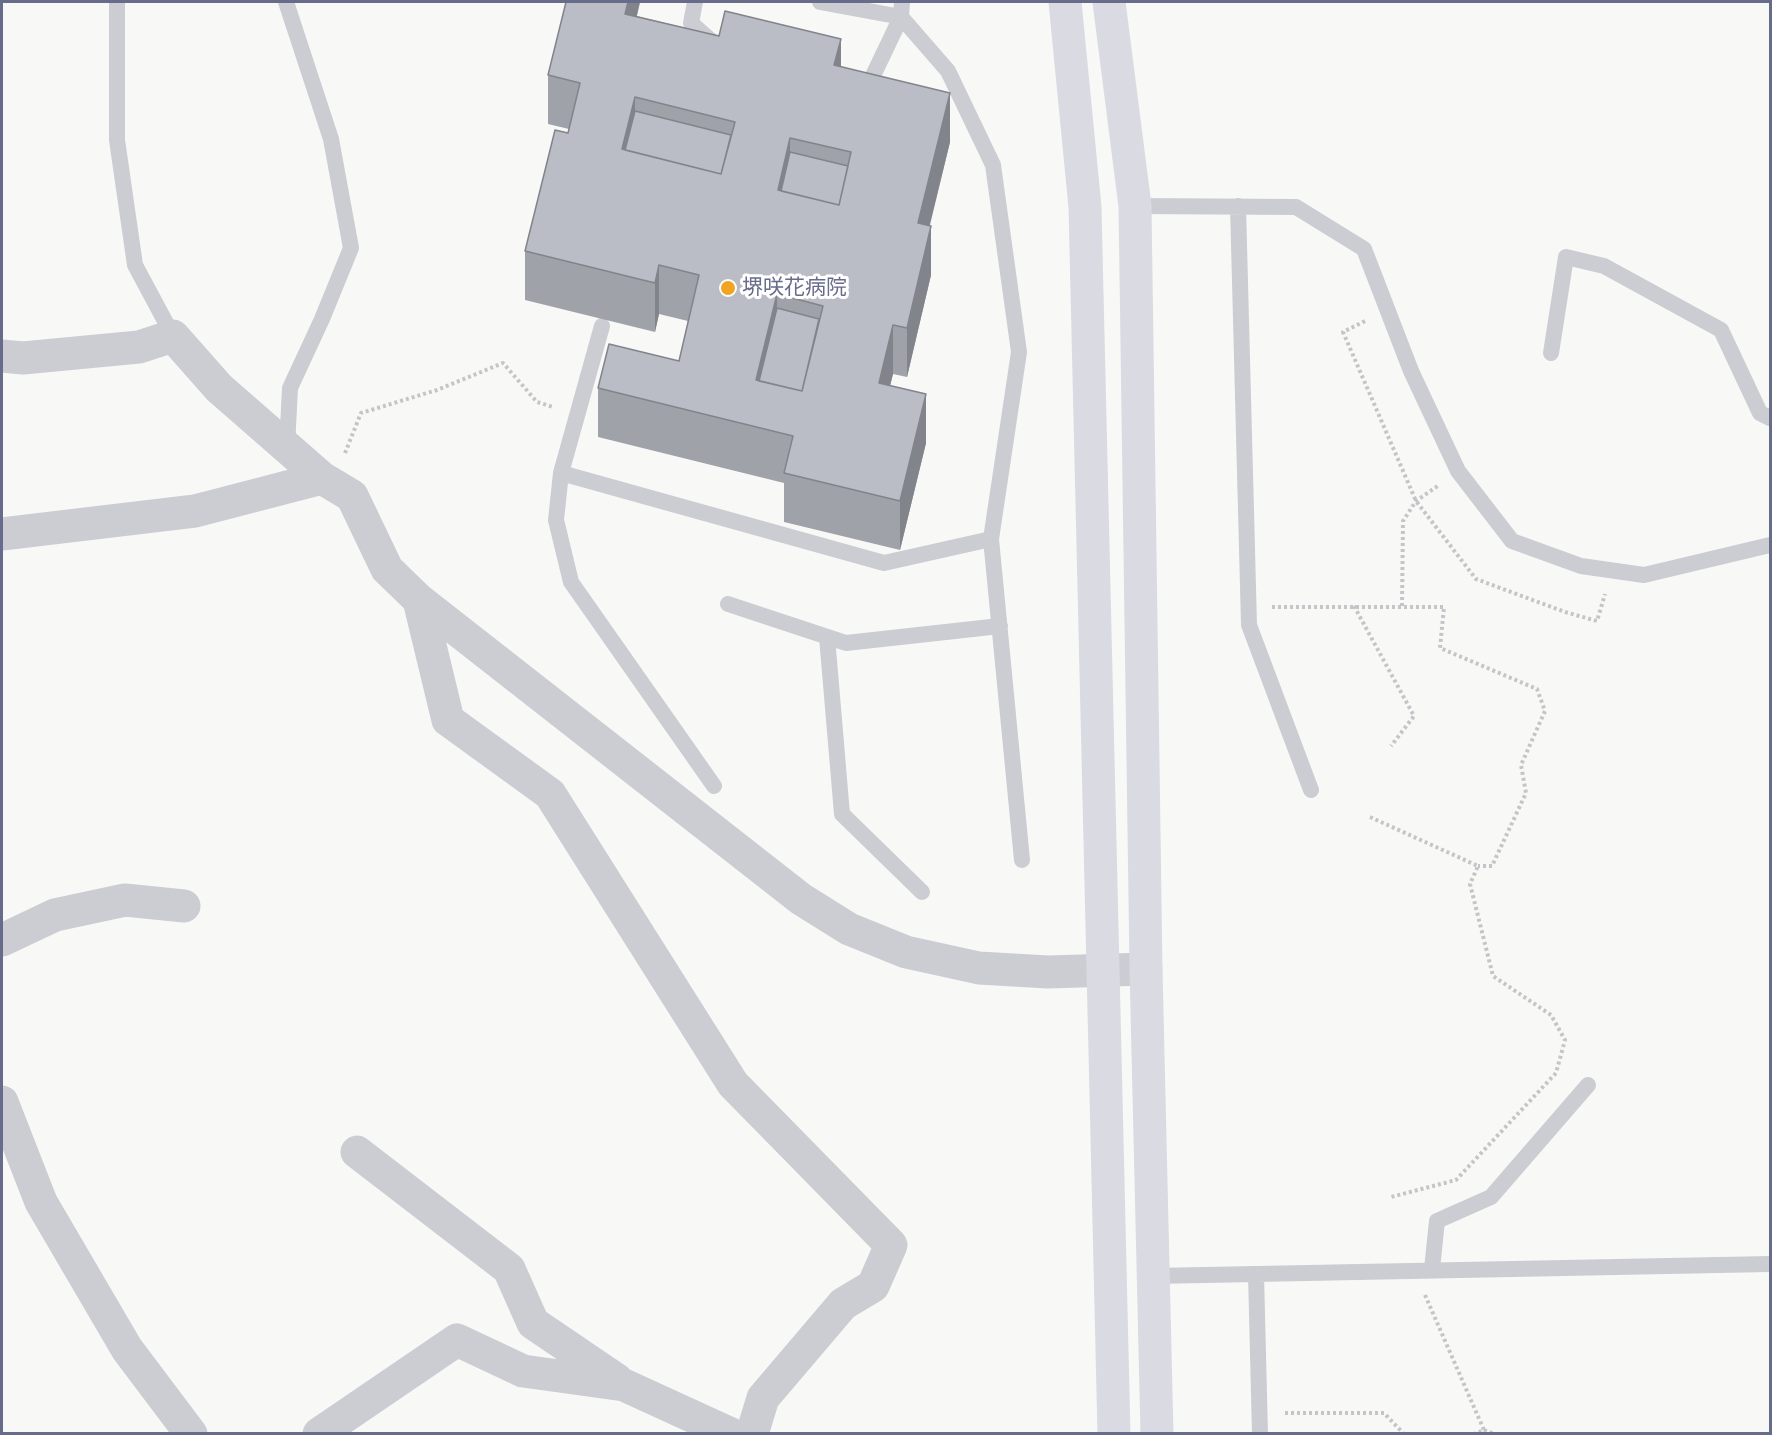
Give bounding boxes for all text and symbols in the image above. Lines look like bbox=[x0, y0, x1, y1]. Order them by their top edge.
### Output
place label: 堺咲花病院 bbox=[742, 275, 847, 301]
marker: 堺咲花病院 bbox=[719, 279, 737, 297]

